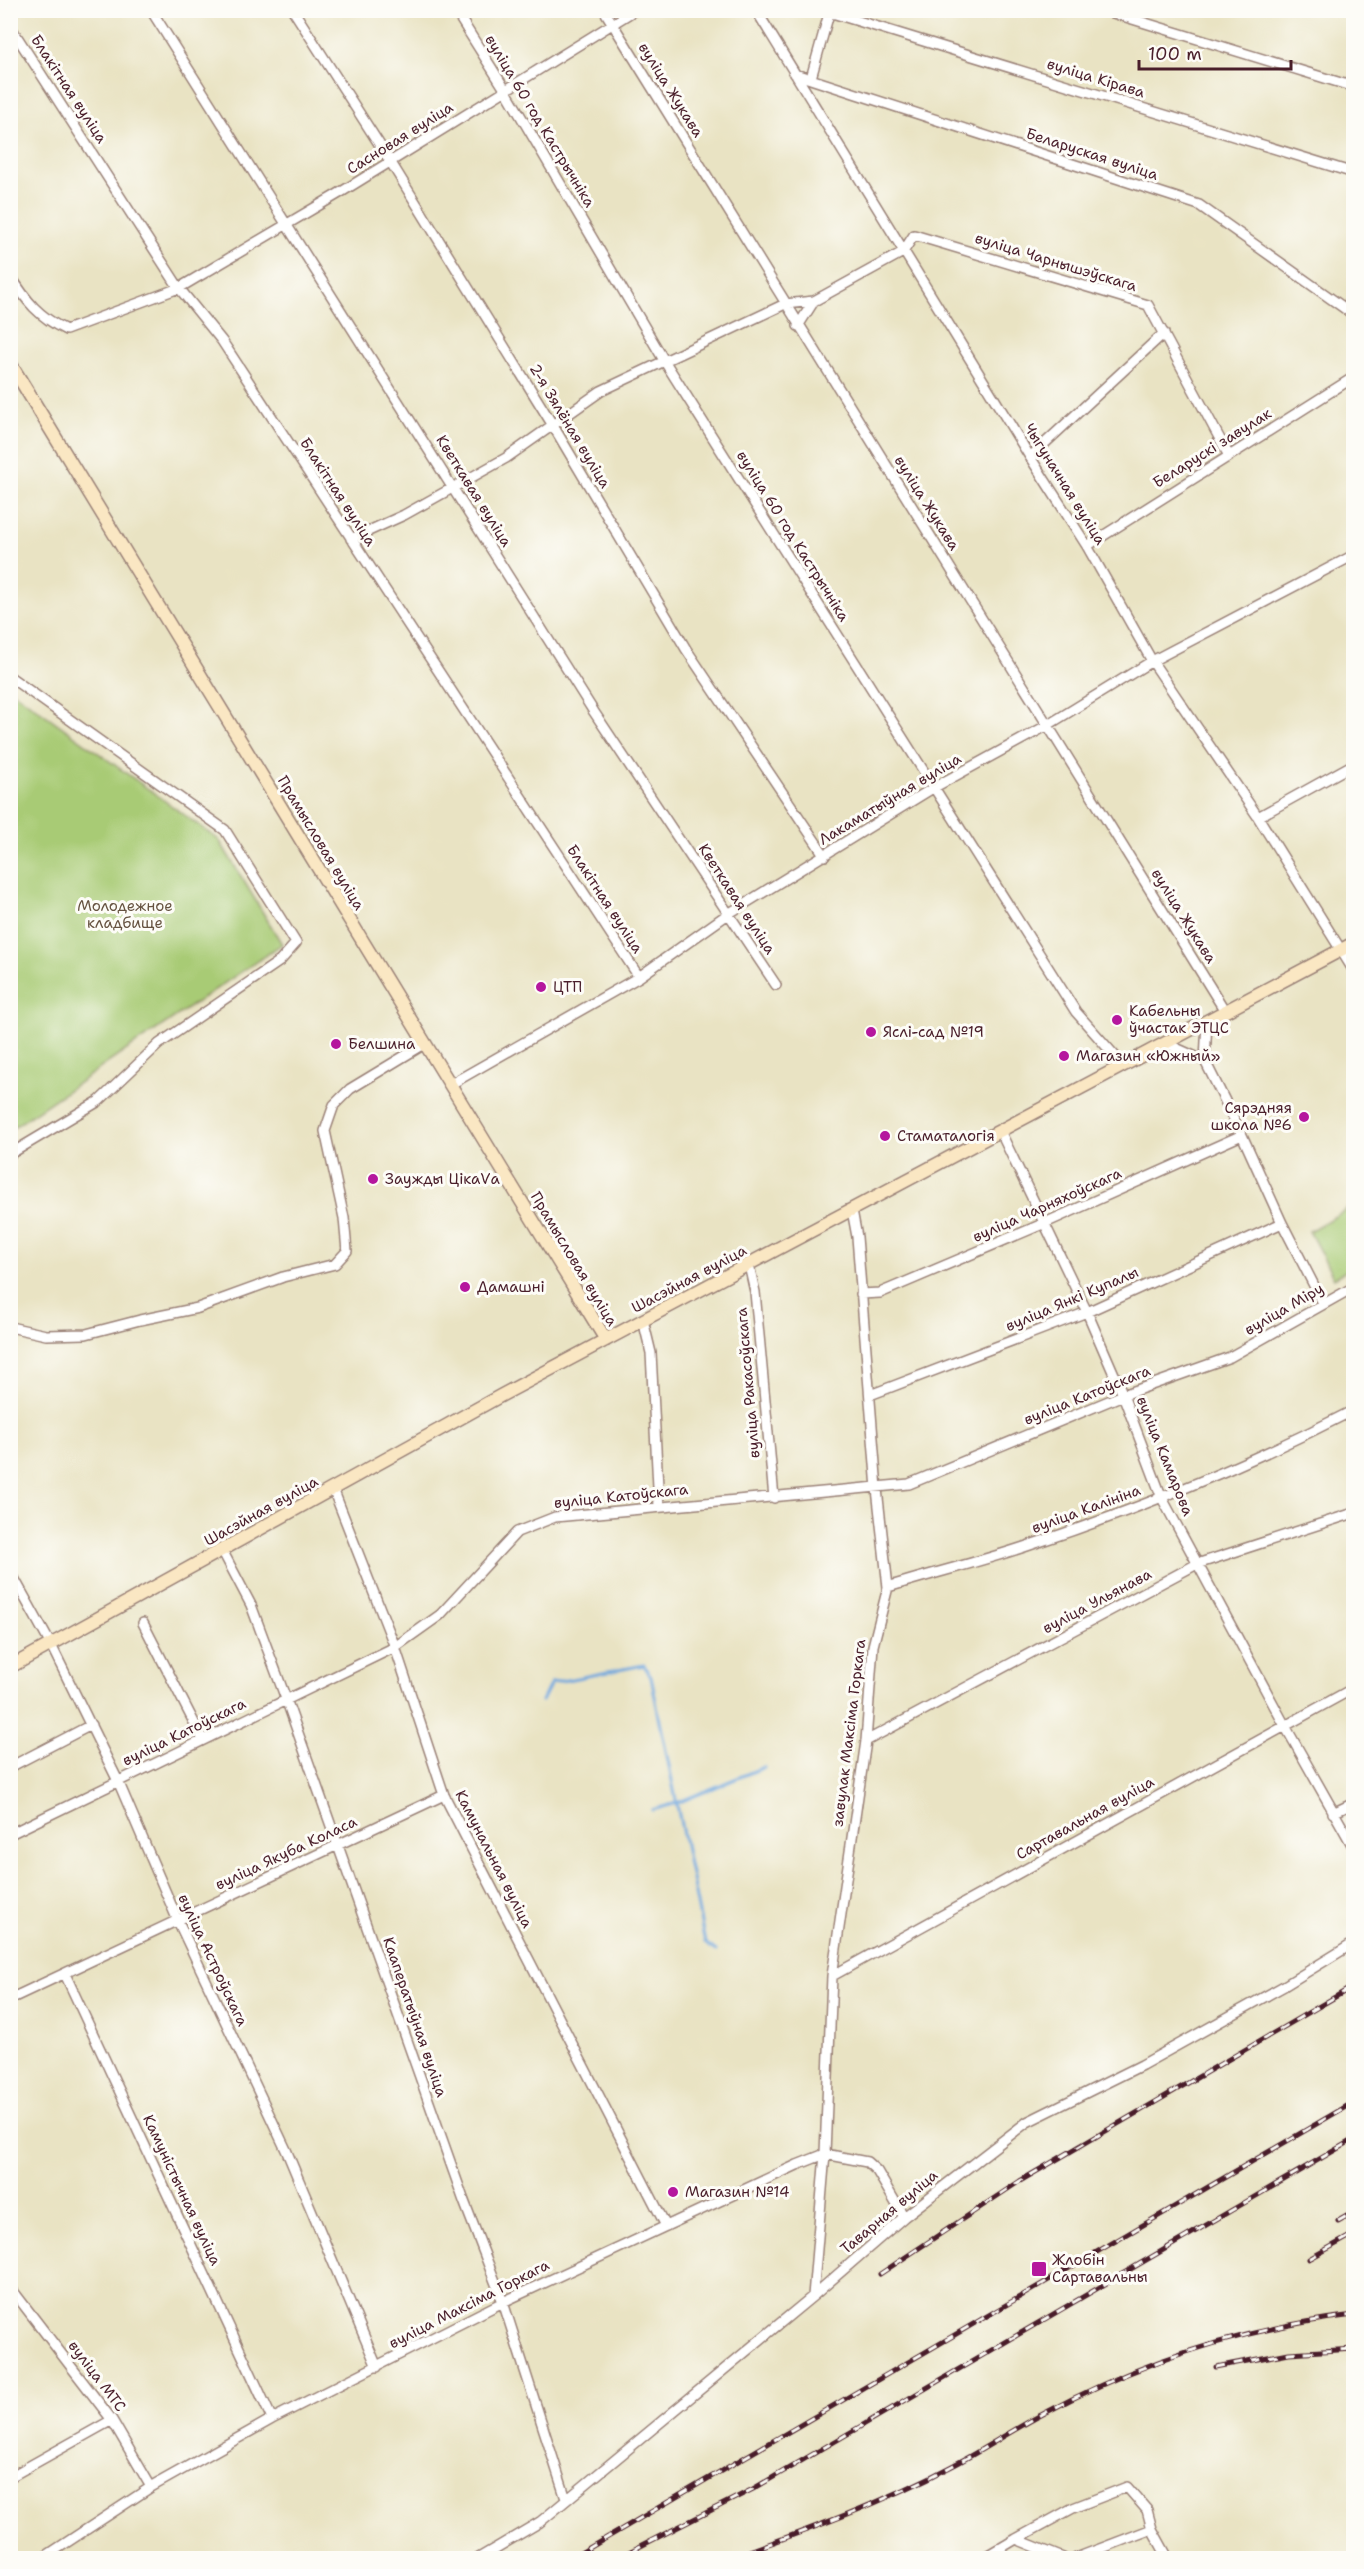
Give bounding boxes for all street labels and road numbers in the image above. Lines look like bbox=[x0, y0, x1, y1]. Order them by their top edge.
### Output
street label: Блакітная вуліца bbox=[26, 31, 112, 148]
street label: вуліца 60 год Кастрычніка bbox=[480, 31, 600, 212]
street label: вуліца Жукава bbox=[634, 39, 709, 142]
street label: вуліца Кірава bbox=[1045, 54, 1148, 103]
street label: Сасновая вуліца bbox=[343, 97, 457, 179]
street label: Беларуская вуліца bbox=[1023, 123, 1161, 185]
street label: вуліца Чарнышэўскага bbox=[973, 228, 1140, 296]
street label: 2-я Зялёная вуліца bbox=[525, 360, 615, 493]
street label: Беларускі завулак bbox=[1149, 403, 1275, 493]
street label: Чыгуначная вуліца bbox=[1019, 419, 1111, 549]
street label: Кветкавая вуліца bbox=[432, 431, 517, 551]
street label: Блакітная вуліца bbox=[295, 434, 381, 551]
street label: вуліца 60 год Кастрычніка bbox=[732, 447, 854, 626]
street label: вуліца Жукава bbox=[890, 452, 965, 555]
street label: Лакаматыўная вуліца bbox=[815, 748, 965, 849]
street label: Прамысловая вуліца bbox=[273, 772, 369, 914]
street label: Кветкавая вуліца bbox=[694, 840, 781, 959]
street label: Блакітная вуліца bbox=[562, 841, 648, 958]
street label: вуліца Жукава bbox=[1147, 865, 1222, 968]
street label: вуліца Чарняхоўскага bbox=[969, 1163, 1125, 1247]
street label: Прамысловая вуліца bbox=[526, 1188, 622, 1330]
street label: Шасэйная вуліца bbox=[628, 1240, 751, 1318]
street label: вуліца Янкі Купалы bbox=[1002, 1262, 1142, 1336]
street label: вуліца Міру bbox=[1241, 1278, 1327, 1340]
street label: вуліца Ракасоўскага bbox=[731, 1306, 765, 1459]
street label: вуліца Катоўскага bbox=[1021, 1360, 1154, 1430]
street label: вуліца Камарова bbox=[1132, 1393, 1198, 1519]
street label: Шасэйная вуліца bbox=[200, 1471, 322, 1551]
street label: вуліца Катоўскага bbox=[553, 1479, 690, 1513]
street label: вуліца Калініна bbox=[1029, 1480, 1144, 1538]
street label: вуліца Ульянава bbox=[1039, 1564, 1156, 1638]
street label: завулак Максіма Горкага bbox=[828, 1637, 871, 1828]
street label: вуліца Катоўскага bbox=[119, 1693, 250, 1771]
street label: Сартавальная вуліца bbox=[1012, 1771, 1158, 1864]
street label: Камунальная вуліца bbox=[451, 1787, 538, 1932]
street label: вуліца Якуба Коласа bbox=[212, 1811, 361, 1895]
street label: вуліца Астроўскага bbox=[174, 1891, 253, 2030]
street label: Кааператыўная вуліца bbox=[378, 1934, 452, 2100]
street label: Камуністычная вуліца bbox=[138, 2111, 226, 2269]
street label: Таварная вуліца bbox=[836, 2165, 942, 2259]
street label: вуліца Максіма Горкага bbox=[385, 2255, 553, 2353]
street label: вуліца МТС bbox=[64, 2336, 130, 2416]

